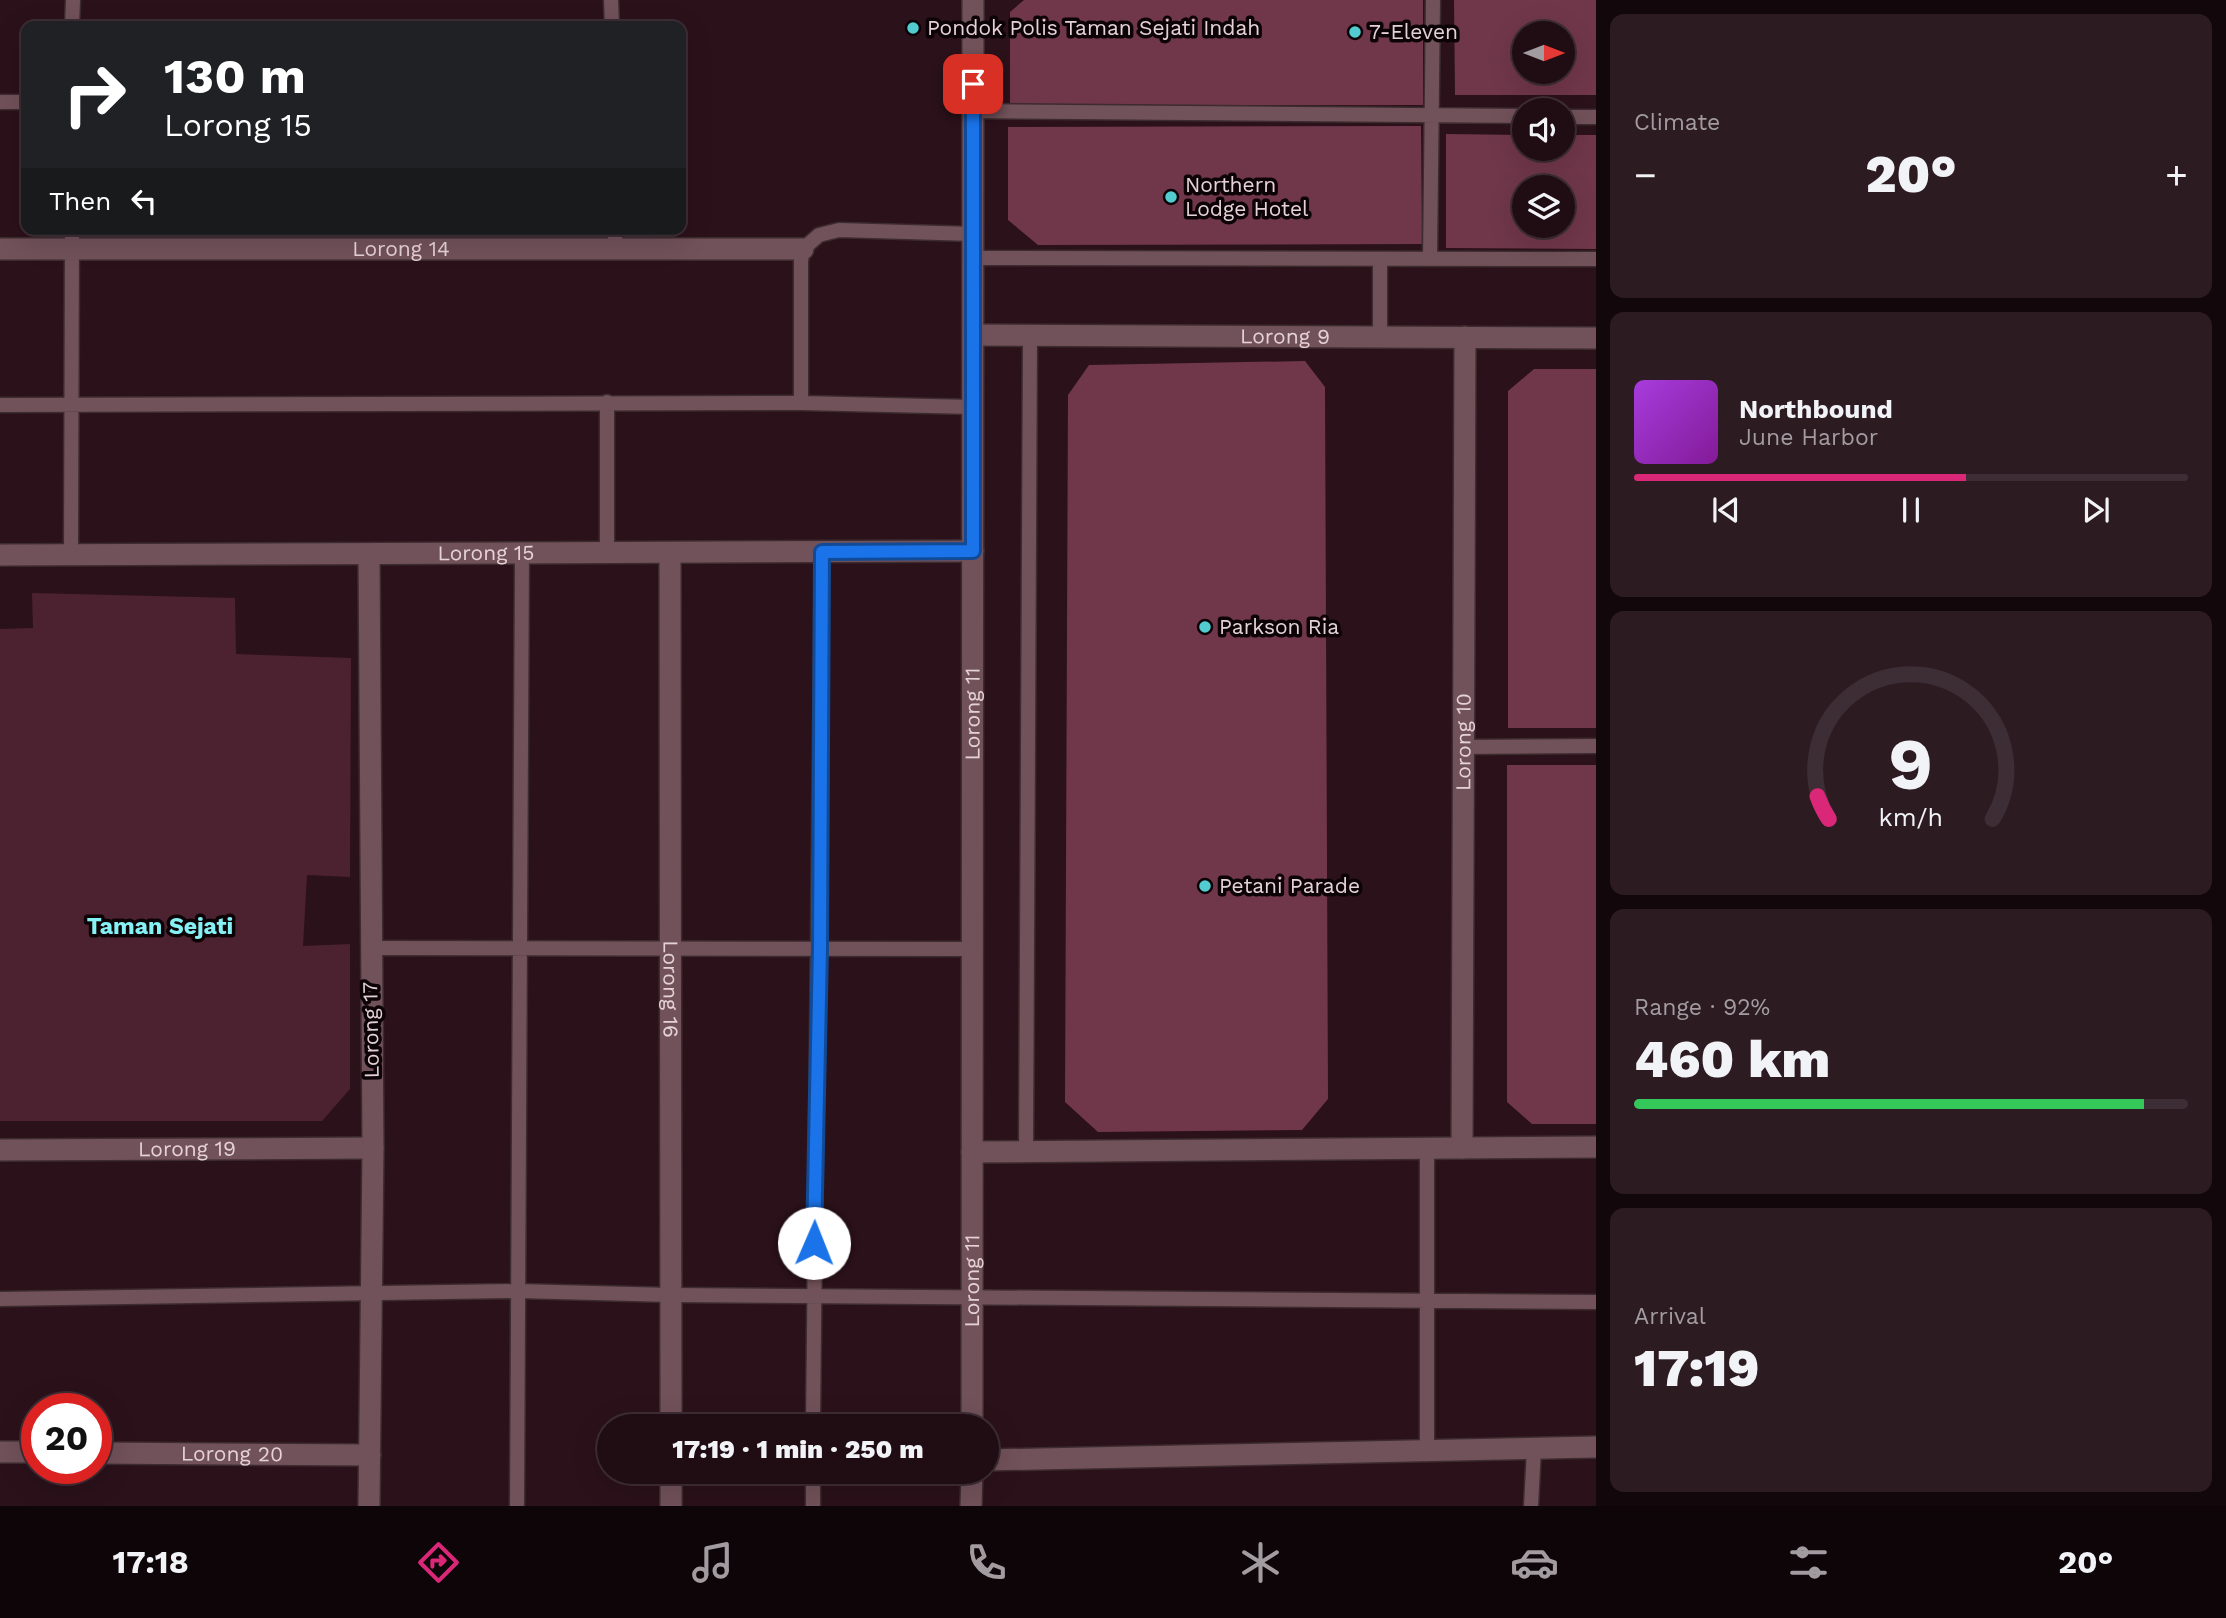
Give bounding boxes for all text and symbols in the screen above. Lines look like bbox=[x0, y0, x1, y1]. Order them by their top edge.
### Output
place label: Pondok Polis Taman Sejati Indah bbox=[927, 15, 1260, 40]
place label: 7-Eleven bbox=[1369, 19, 1458, 44]
marker: Pondok Polis Taman Sejati Indah bbox=[905, 20, 921, 36]
north arrow bbox=[1512, 21, 1575, 84]
map controls bbox=[1512, 21, 1575, 238]
marker: 7-Eleven bbox=[1347, 24, 1363, 40]
text: 130 m bbox=[164, 47, 306, 105]
icon: right bbox=[49, 49, 140, 140]
pin bbox=[943, 54, 1003, 114]
icon: arrive bbox=[954, 65, 992, 103]
button: sound bbox=[1512, 98, 1575, 161]
text: Lorong 15 bbox=[164, 106, 312, 144]
text: Climate bbox=[1634, 109, 1720, 136]
text: 20° bbox=[1865, 144, 1957, 205]
text: − bbox=[1634, 153, 1657, 197]
text: + bbox=[2165, 153, 2188, 197]
place label: Northern Lodge Hotel bbox=[1185, 172, 1309, 221]
button: layers bbox=[1512, 175, 1575, 238]
icon: left bbox=[125, 182, 163, 220]
text: Then bbox=[49, 186, 111, 216]
marker: Northern Lodge Hotel bbox=[1163, 189, 1179, 205]
street label: Lorong 14 bbox=[352, 236, 450, 261]
street label: Lorong 9 bbox=[1240, 323, 1330, 349]
text: Northbound bbox=[1739, 394, 1893, 424]
text: June Harbor bbox=[1739, 424, 1878, 451]
icon: previous bbox=[1707, 491, 1745, 529]
icon: pause bbox=[1892, 491, 1930, 529]
icon: next bbox=[2077, 491, 2115, 529]
street label: Lorong 15 bbox=[437, 540, 535, 565]
place label: Parkson Ria bbox=[1219, 614, 1339, 639]
marker: Parkson Ria bbox=[1197, 619, 1213, 635]
street label: Lorong 11 bbox=[959, 667, 985, 761]
street label: Lorong 10 bbox=[1450, 693, 1476, 791]
text: 9 bbox=[1889, 721, 1933, 807]
text: km/h bbox=[1879, 803, 1943, 832]
place label: Petani Parade bbox=[1219, 873, 1360, 898]
marker: Petani Parade bbox=[1197, 878, 1213, 894]
district label: Taman Sejati bbox=[87, 913, 233, 940]
street label: Lorong 16 bbox=[658, 940, 684, 1038]
street label: Lorong 17 bbox=[357, 981, 384, 1079]
text: Range · 92% bbox=[1634, 994, 1770, 1021]
text: 460 km bbox=[1634, 1029, 1830, 1090]
street label: Lorong 19 bbox=[138, 1136, 236, 1161]
position arrow bbox=[777, 1206, 851, 1280]
street label: Lorong 11 bbox=[959, 1234, 984, 1328]
text: Arrival bbox=[1634, 1303, 1706, 1330]
text: 17:19 bbox=[1634, 1338, 1759, 1399]
speed limit sign: 20 bbox=[21, 1393, 112, 1484]
text: 17:19 · 1 min · 250 m bbox=[672, 1434, 924, 1464]
street label: Lorong 20 bbox=[181, 1441, 283, 1466]
icon: directions bbox=[414, 1538, 463, 1587]
icon: music bbox=[688, 1538, 737, 1587]
icon: phone bbox=[962, 1538, 1011, 1587]
icon: climate bbox=[1236, 1538, 1285, 1587]
icon: car bbox=[1510, 1538, 1559, 1587]
icon: filters bbox=[1784, 1538, 1833, 1587]
text: 17:18 bbox=[113, 1543, 189, 1581]
text: 20° bbox=[2058, 1543, 2113, 1581]

